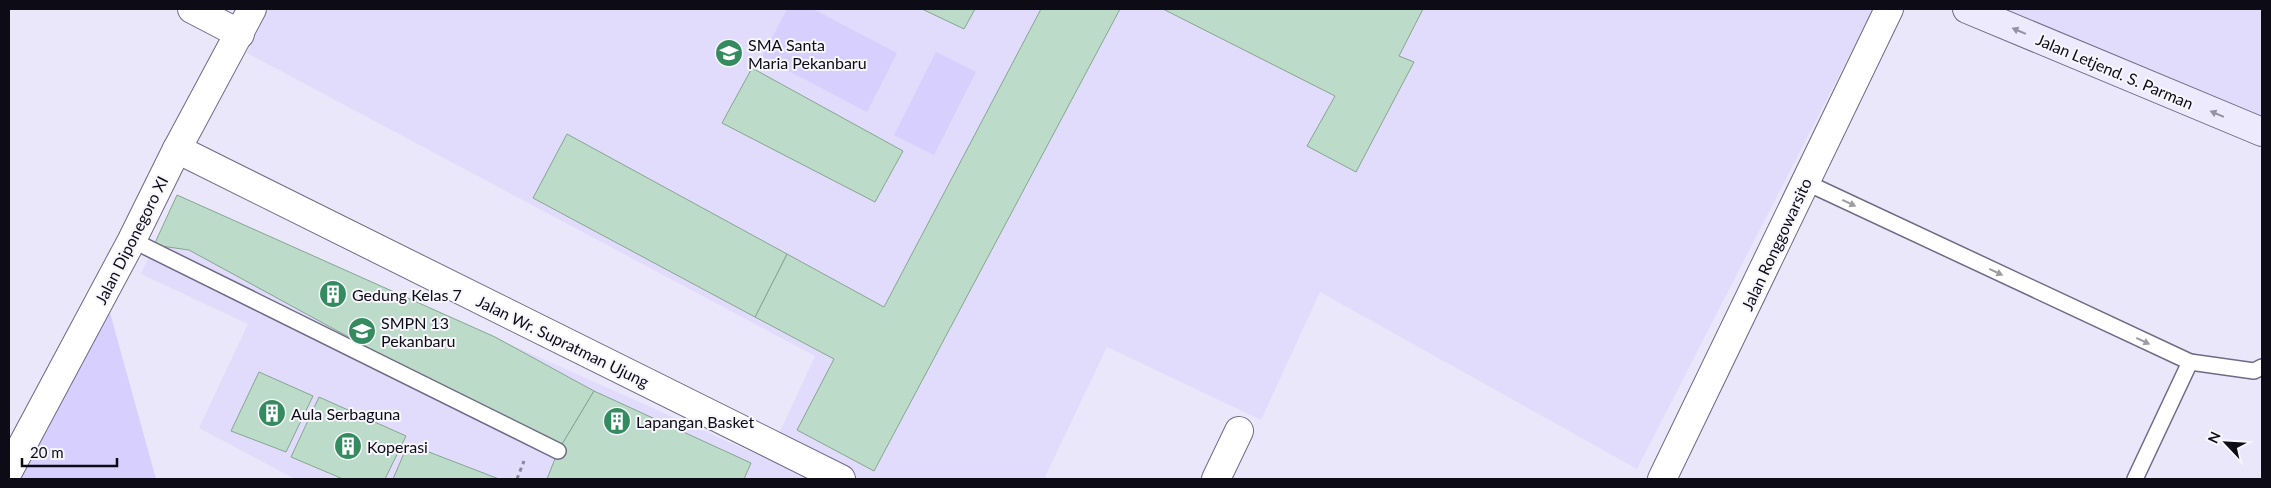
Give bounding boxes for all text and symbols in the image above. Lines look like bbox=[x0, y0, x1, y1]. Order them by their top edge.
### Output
one-way arrow bbox=[2012, 26, 2026, 34]
street label: Jalan Letjend. S. Parman bbox=[2034, 29, 2196, 113]
place label: SMA Santa Maria Pekanbaru bbox=[748, 35, 867, 72]
school or university icon: SMA Santa Maria Pekanbaru bbox=[714, 38, 744, 68]
one-way arrow bbox=[2210, 109, 2224, 117]
street label: Jalan Diponegoro XI bbox=[90, 173, 172, 307]
street label: Jalan Ronggowarsito bbox=[1737, 175, 1815, 313]
one-way arrow bbox=[1842, 199, 1856, 207]
one-way arrow bbox=[1989, 268, 2003, 276]
building icon: Gedung Kelas 7 bbox=[318, 279, 348, 309]
place label: Gedung Kelas 7 bbox=[352, 285, 462, 304]
street label: Jalan Wr. Supratman Ujung bbox=[474, 291, 652, 391]
place label: SMPN 13 Pekanbaru bbox=[381, 313, 455, 350]
school or university icon: SMPN 13 Pekanbaru bbox=[347, 316, 377, 346]
one-way arrow bbox=[2136, 337, 2150, 345]
building icon: Aula Serbaguna bbox=[257, 398, 287, 428]
place label: Aula Serbaguna bbox=[291, 404, 400, 423]
building icon: Lapangan Basket bbox=[602, 406, 632, 436]
place label: Lapangan Basket bbox=[636, 412, 754, 431]
north arrow bbox=[2201, 418, 2251, 468]
text: N bbox=[2204, 429, 2224, 446]
building icon: Koperasi bbox=[333, 431, 363, 461]
scale bar bbox=[22, 436, 118, 468]
place label: Koperasi bbox=[367, 437, 428, 456]
text: 20 m bbox=[30, 443, 64, 461]

